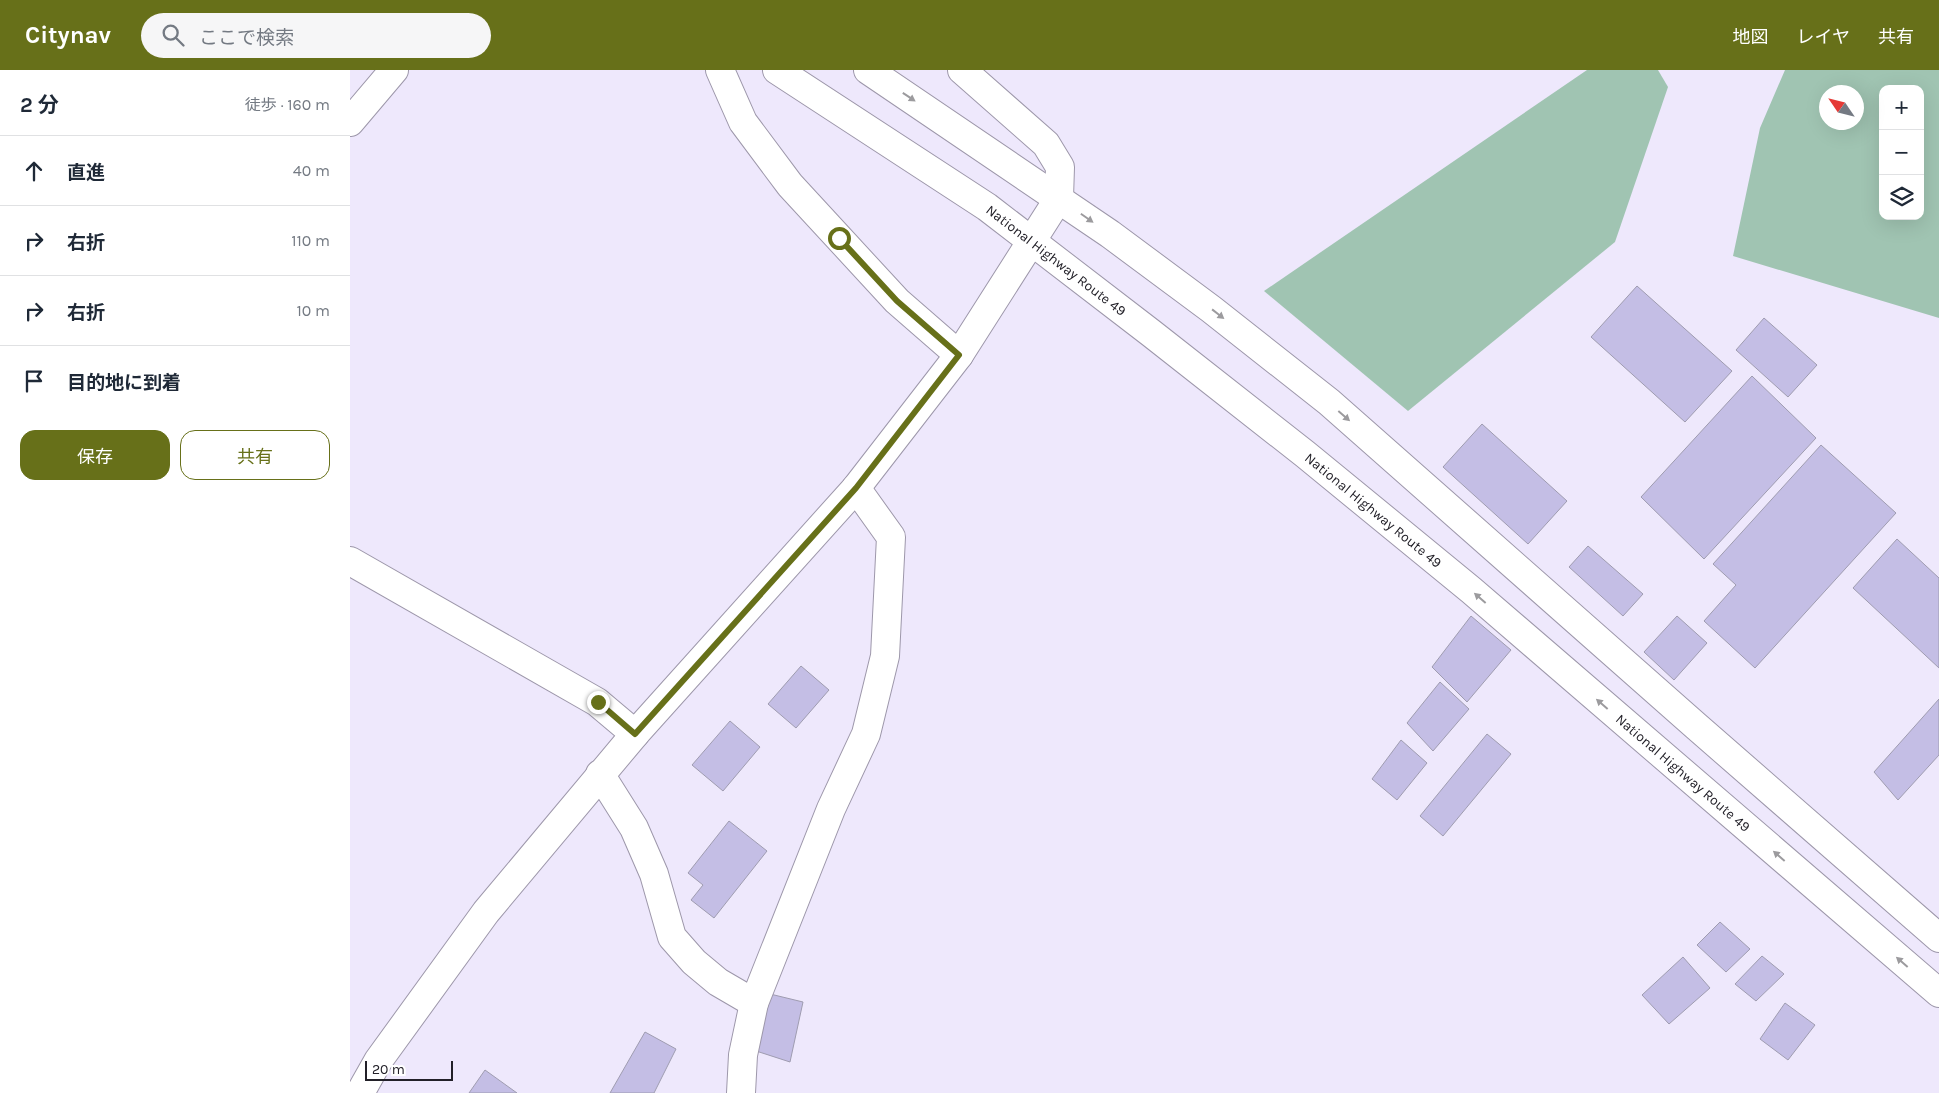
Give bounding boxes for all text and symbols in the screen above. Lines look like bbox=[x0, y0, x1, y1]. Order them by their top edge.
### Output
search box bbox=[141, 13, 491, 58]
text: Citynav bbox=[25, 21, 111, 49]
icon: search bbox=[159, 21, 187, 49]
text: 地図 bbox=[1733, 26, 1769, 48]
text: レイヤ bbox=[1797, 26, 1850, 48]
text: 共有 bbox=[1878, 26, 1914, 48]
text: ここで検索 bbox=[199, 27, 294, 49]
north arrow bbox=[1819, 85, 1864, 130]
map controls bbox=[1879, 85, 1924, 220]
button: + bbox=[1879, 85, 1924, 130]
text: 2 分 bbox=[20, 93, 59, 117]
one-way arrow bbox=[902, 93, 915, 102]
text: 徒歩 · 160 m bbox=[245, 95, 330, 114]
button: − bbox=[1879, 130, 1924, 175]
icon: ahead bbox=[20, 157, 48, 185]
text: 40 m bbox=[293, 161, 330, 180]
text: 直進 bbox=[67, 162, 105, 184]
button: layers bbox=[1879, 175, 1924, 220]
street label: National Highway Route 49 bbox=[983, 201, 1129, 320]
one-way arrow bbox=[1080, 213, 1094, 223]
icon: right bbox=[20, 227, 48, 255]
route start bbox=[828, 227, 851, 250]
text: 110 m bbox=[291, 231, 330, 250]
text: 右折 bbox=[67, 232, 105, 254]
icon: right bbox=[20, 297, 48, 325]
text: 10 m bbox=[296, 301, 330, 320]
text: 右折 bbox=[67, 302, 105, 324]
one-way arrow bbox=[1211, 308, 1224, 319]
icon: arrive bbox=[20, 367, 48, 395]
text: 目的地に到着 bbox=[67, 372, 181, 394]
one-way arrow bbox=[1338, 410, 1351, 421]
button: 保存 bbox=[20, 430, 170, 480]
button: 共有 bbox=[180, 430, 330, 480]
street label: National Highway Route 49 bbox=[1301, 449, 1445, 572]
one-way arrow bbox=[1474, 592, 1486, 604]
route end bbox=[587, 691, 610, 714]
one-way arrow bbox=[1597, 698, 1609, 710]
street label: National Highway Route 49 bbox=[1612, 711, 1754, 836]
one-way arrow bbox=[1772, 850, 1785, 861]
one-way arrow bbox=[1896, 956, 1909, 967]
scale bar bbox=[365, 1058, 452, 1081]
text: 20 m bbox=[372, 1061, 405, 1078]

